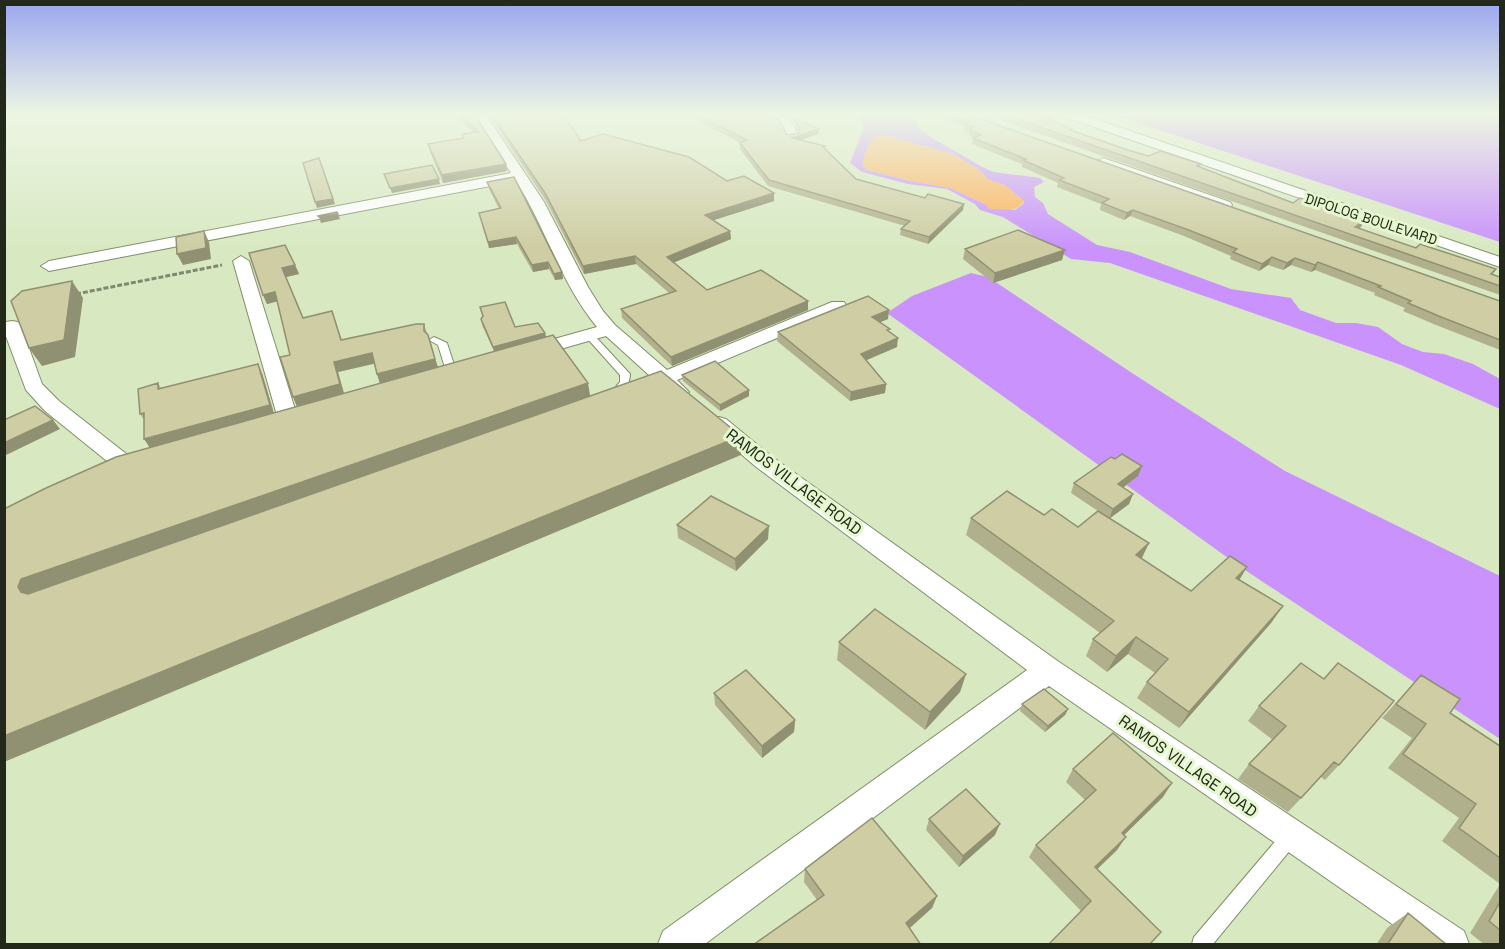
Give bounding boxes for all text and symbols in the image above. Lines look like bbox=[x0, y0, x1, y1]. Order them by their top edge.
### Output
street label: DIPOLOG BOULEVARD bbox=[1302, 189, 1440, 249]
street label: RAMOS VILLAGE ROAD bbox=[722, 424, 866, 540]
street label: RAMOS VILLAGE ROAD bbox=[1115, 710, 1261, 822]

